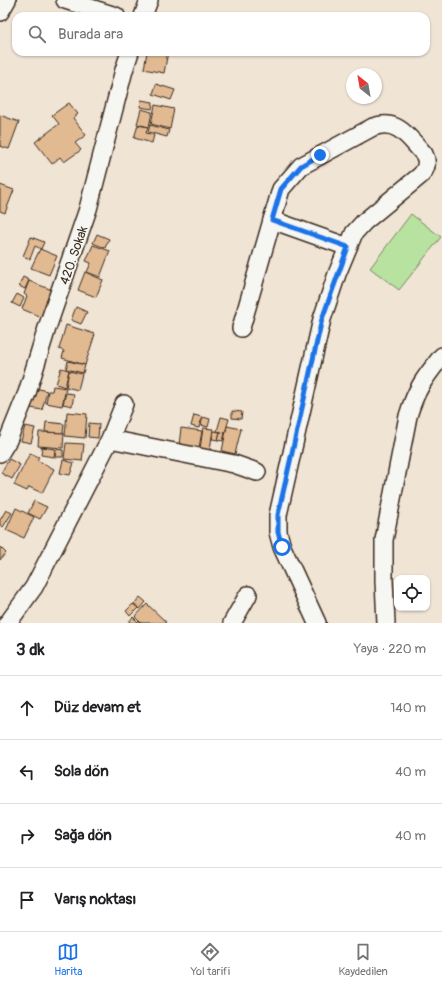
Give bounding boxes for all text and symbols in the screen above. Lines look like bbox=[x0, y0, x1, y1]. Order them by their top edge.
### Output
search box bbox=[12, 12, 430, 56]
icon: search bbox=[26, 23, 48, 45]
text: Burada ara bbox=[58, 25, 123, 44]
north arrow bbox=[346, 68, 382, 104]
route end bbox=[311, 146, 329, 164]
street label: 420. Sokak bbox=[56, 223, 92, 287]
route start bbox=[273, 538, 291, 556]
map controls bbox=[394, 575, 430, 611]
button: locate bbox=[394, 575, 430, 611]
text: 3 dk bbox=[16, 639, 45, 660]
text: Yaya · 220 m bbox=[354, 641, 426, 657]
icon: ahead bbox=[16, 697, 38, 719]
text: Düz devam et bbox=[54, 698, 141, 717]
text: 140 m bbox=[390, 700, 426, 716]
icon: left bbox=[16, 761, 38, 783]
text: Sola dön bbox=[54, 762, 109, 781]
text: 40 m bbox=[395, 764, 426, 780]
icon: right bbox=[16, 825, 38, 847]
text: Sağa dön bbox=[54, 826, 112, 845]
text: 40 m bbox=[395, 828, 426, 844]
icon: arrive bbox=[16, 889, 38, 911]
text: Varış noktası bbox=[54, 890, 136, 909]
tab: Harita bbox=[54, 941, 82, 978]
tab: Yol tarifi bbox=[191, 941, 230, 978]
tab: Kaydedilen bbox=[338, 941, 388, 978]

